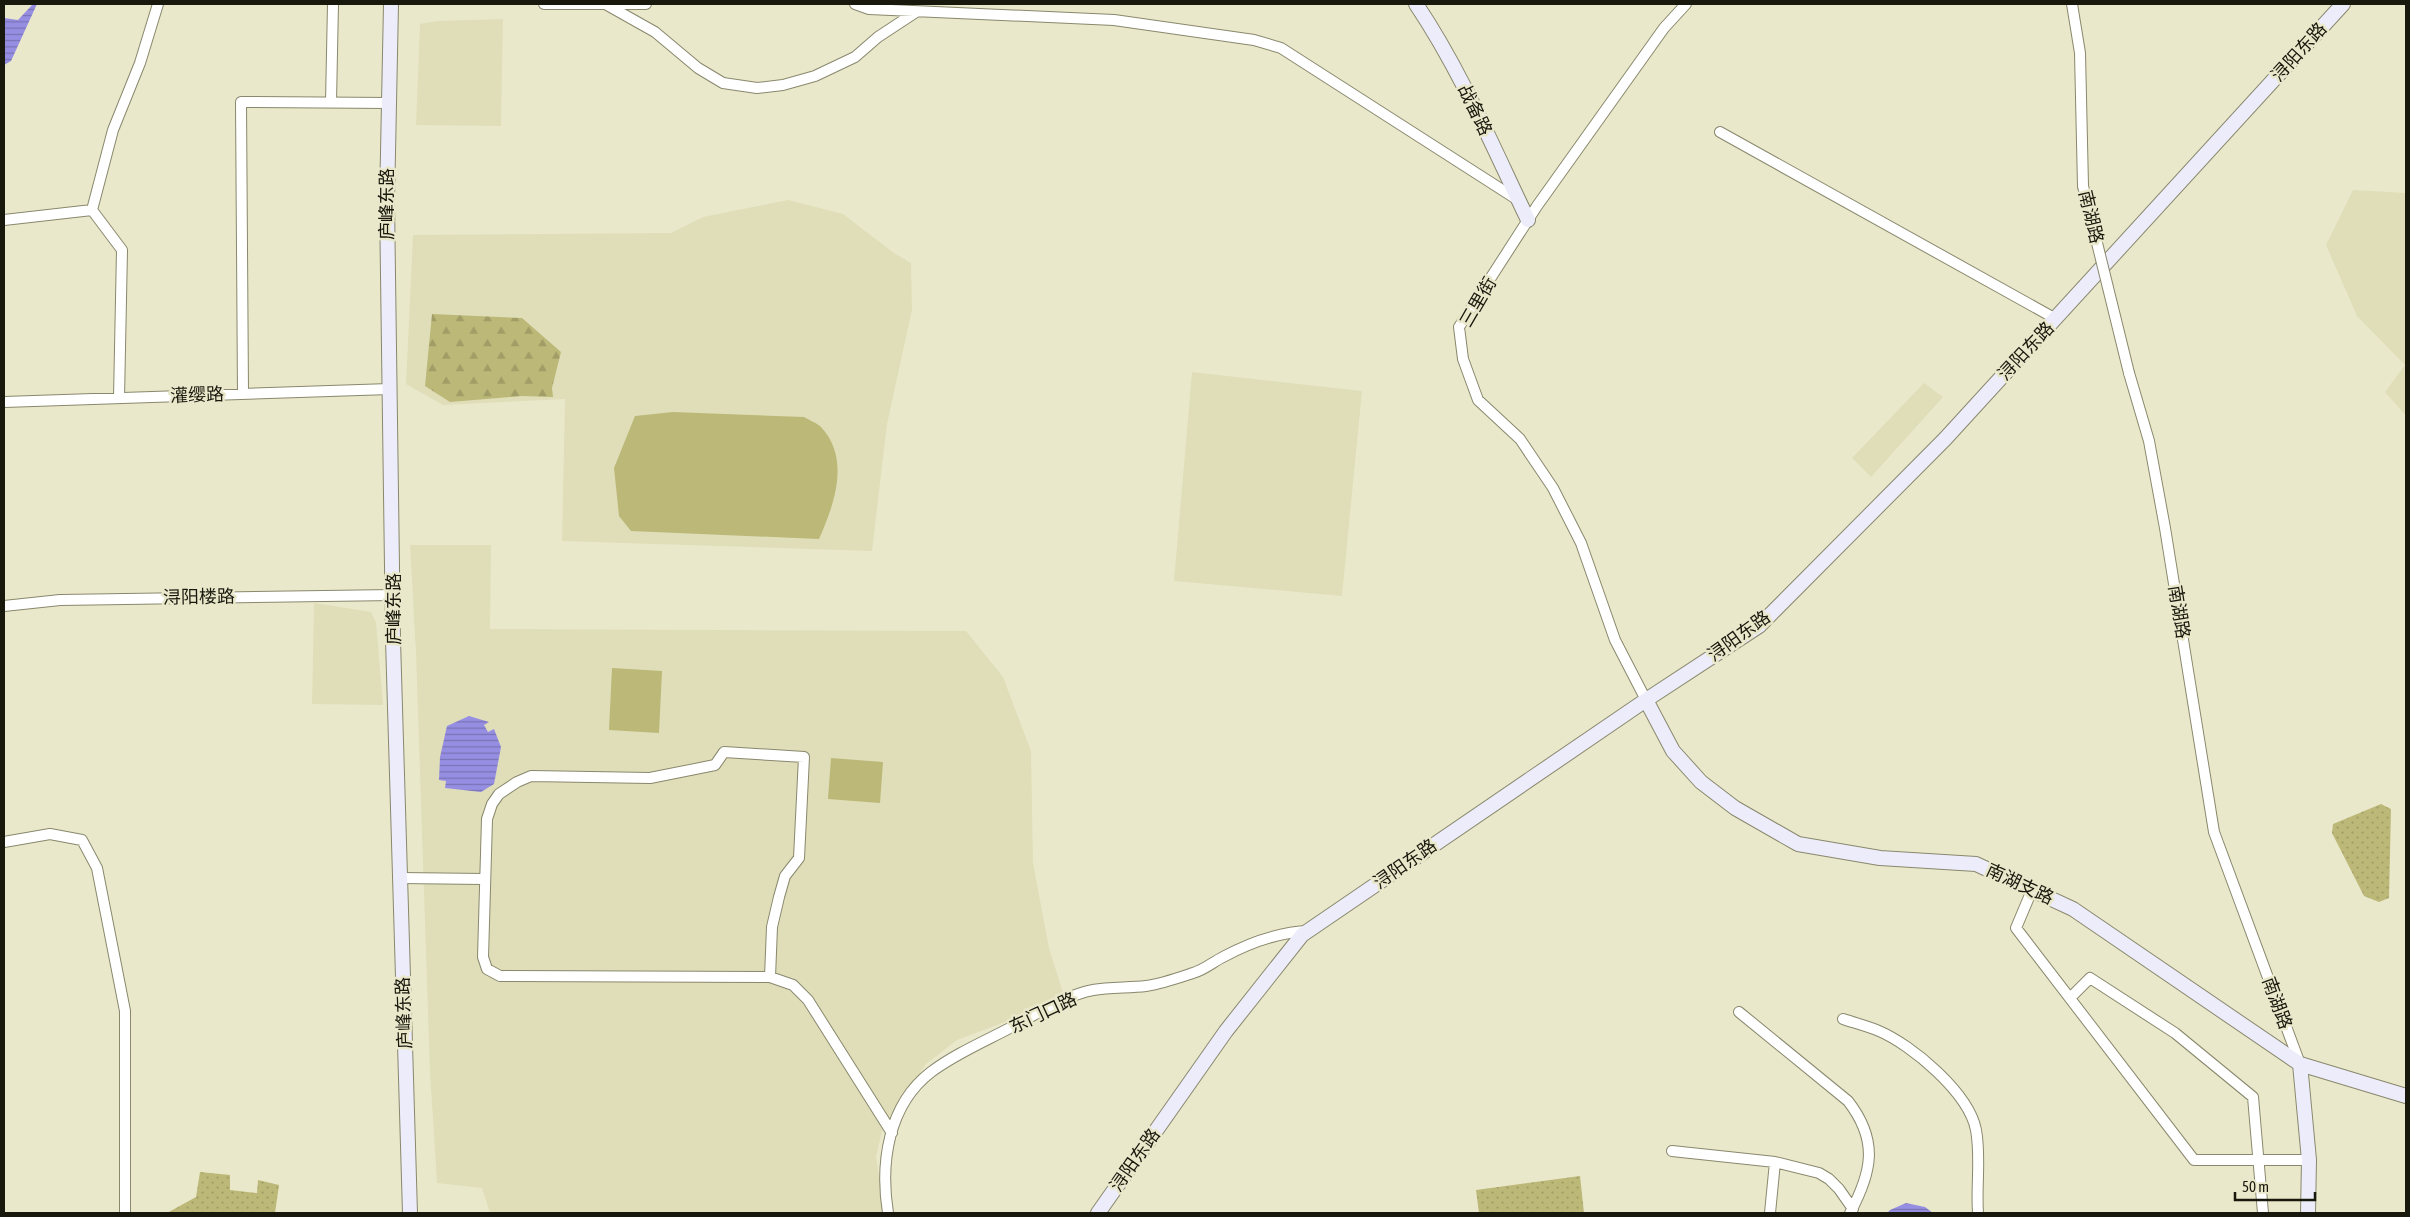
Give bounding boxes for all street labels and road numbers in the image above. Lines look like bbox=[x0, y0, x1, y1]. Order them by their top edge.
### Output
street label: 浔阳东路 bbox=[2267, 18, 2331, 85]
street label: 战备路 bbox=[1454, 81, 1497, 139]
street label: 庐峰东路 bbox=[376, 168, 397, 240]
street label: 南湖路 bbox=[2075, 188, 2108, 246]
street label: 三里街 bbox=[1455, 273, 1500, 330]
street label: 浔阳东路 bbox=[1993, 317, 2058, 384]
street label: 灌缨路 bbox=[170, 383, 224, 406]
street label: 庐峰东路 bbox=[383, 573, 404, 645]
street label: 南湖路 bbox=[2165, 584, 2194, 640]
street label: 浔阳楼路 bbox=[163, 585, 235, 608]
street label: 浔阳东路 bbox=[1703, 606, 1774, 665]
street label: 浔阳东路 bbox=[1369, 834, 1440, 893]
street label: 南湖支路 bbox=[1983, 859, 2057, 908]
street label: 南湖路 bbox=[2258, 974, 2297, 1032]
street label: 庐峰东路 bbox=[392, 977, 415, 1049]
street label: 东门口路 bbox=[1006, 988, 1080, 1037]
street label: 浔阳东路 bbox=[1105, 1124, 1164, 1195]

